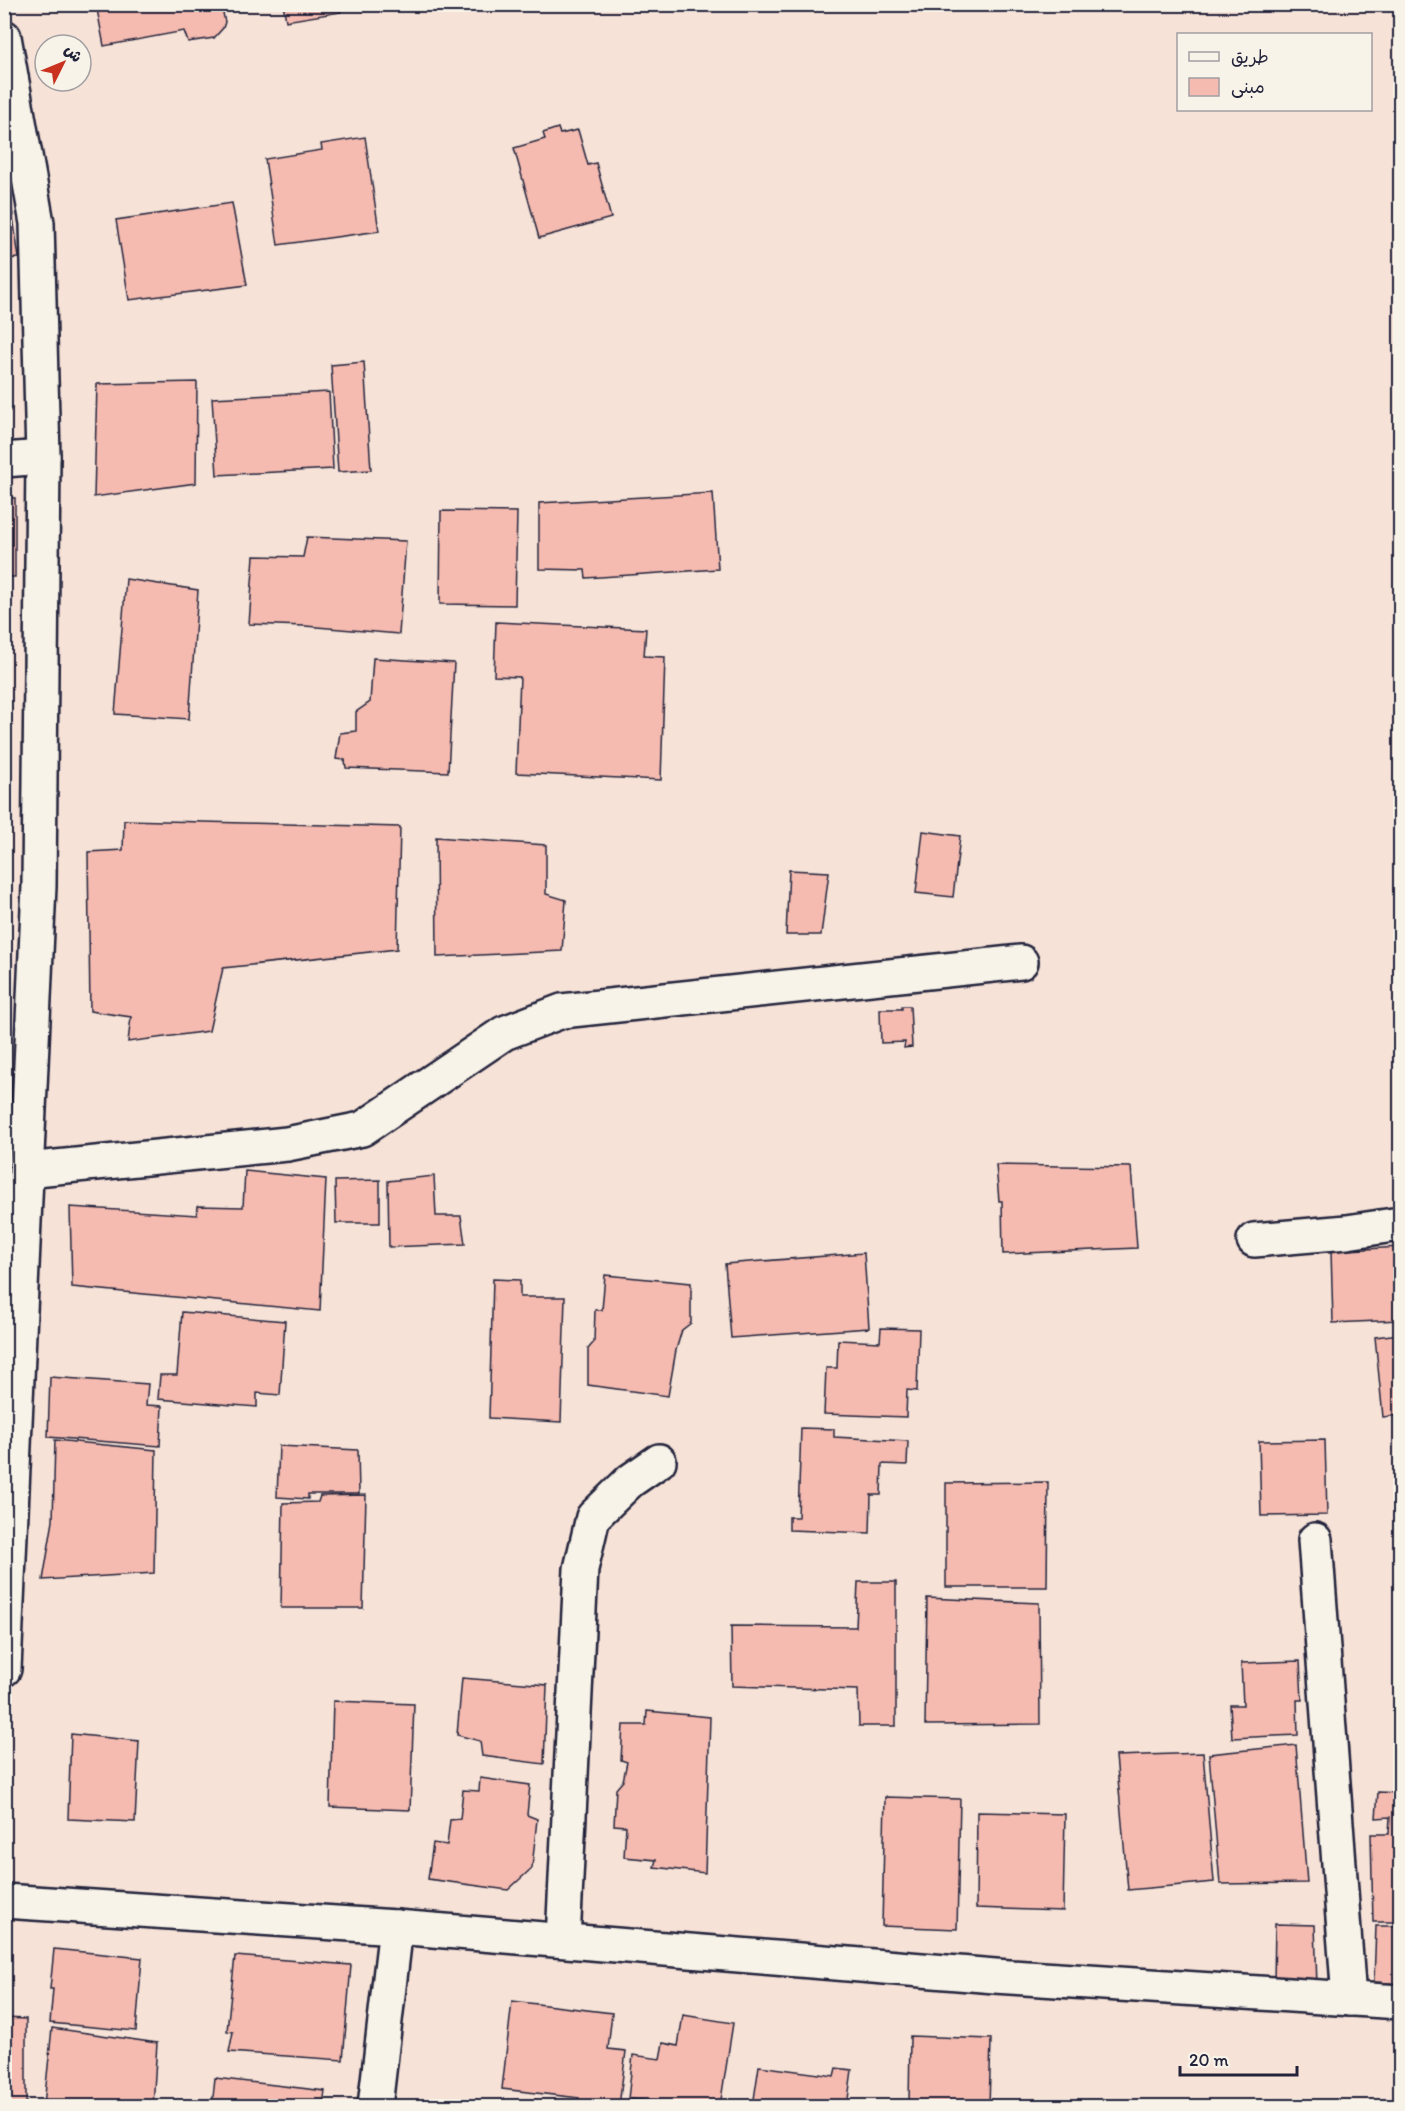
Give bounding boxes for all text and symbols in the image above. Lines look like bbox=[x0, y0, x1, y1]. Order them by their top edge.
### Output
north arrow bbox=[33, 33, 93, 93]
legend bbox=[1177, 33, 1372, 111]
text: ش bbox=[61, 40, 87, 66]
text: طريق bbox=[1231, 46, 1269, 68]
text: مبنى bbox=[1231, 76, 1265, 98]
scale bar bbox=[1180, 2039, 1297, 2077]
text: 20 m bbox=[1189, 2049, 1229, 2071]

